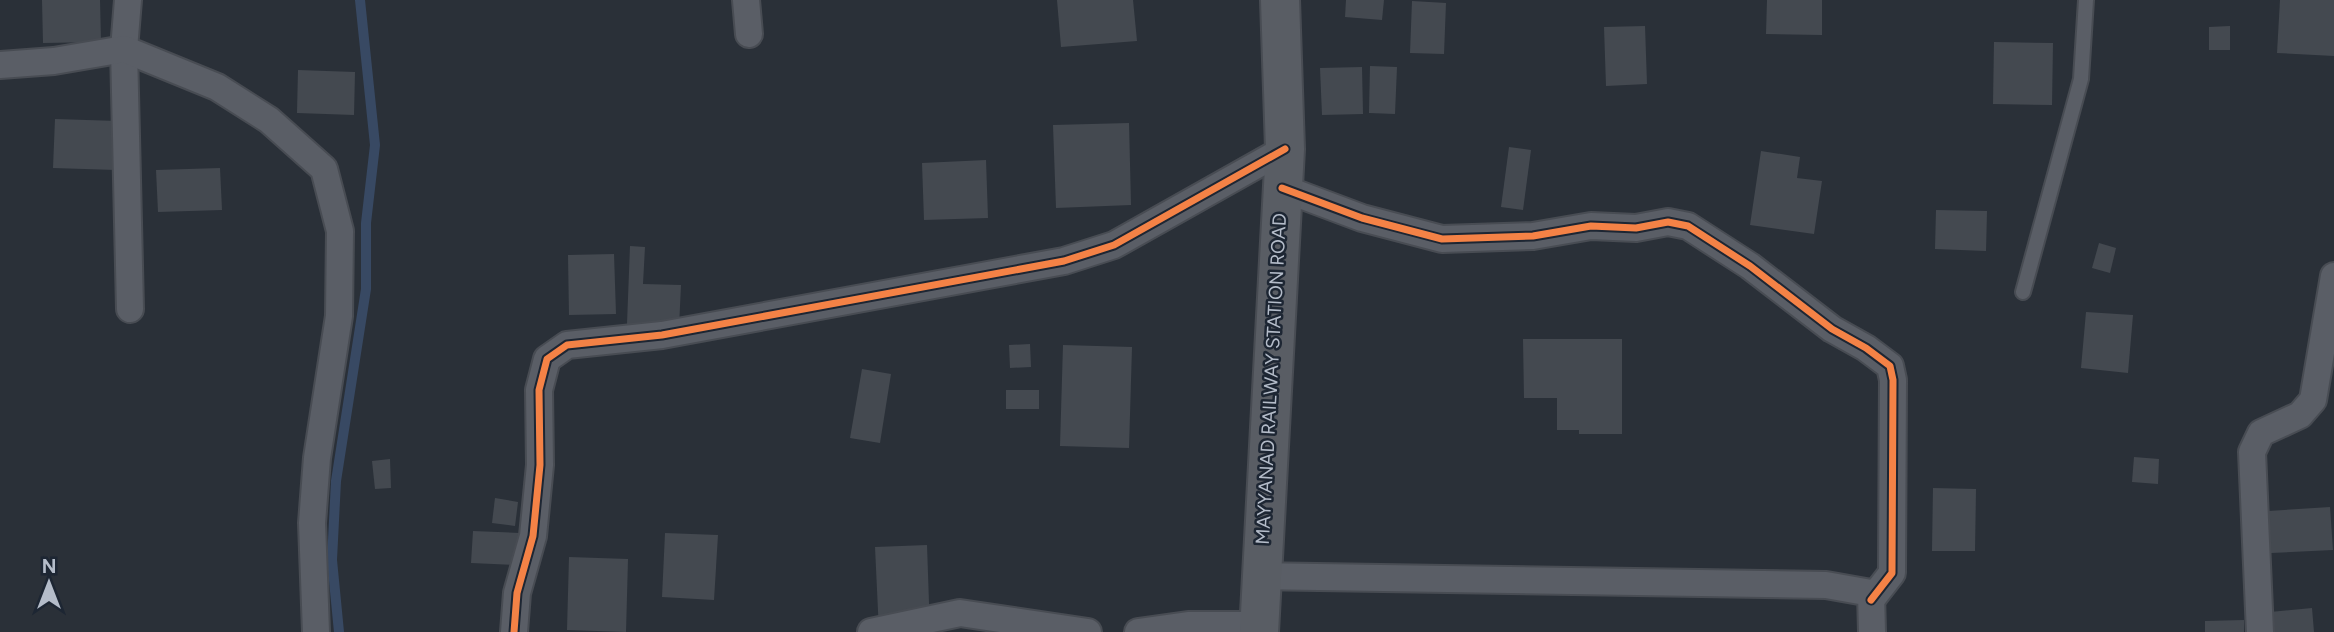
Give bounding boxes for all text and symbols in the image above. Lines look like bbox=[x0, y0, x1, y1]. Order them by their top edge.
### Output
street label: MAYYANAD RAILWAY STATION ROAD bbox=[1251, 213, 1291, 545]
north arrow bbox=[14, 548, 84, 618]
text: N bbox=[42, 555, 56, 578]

